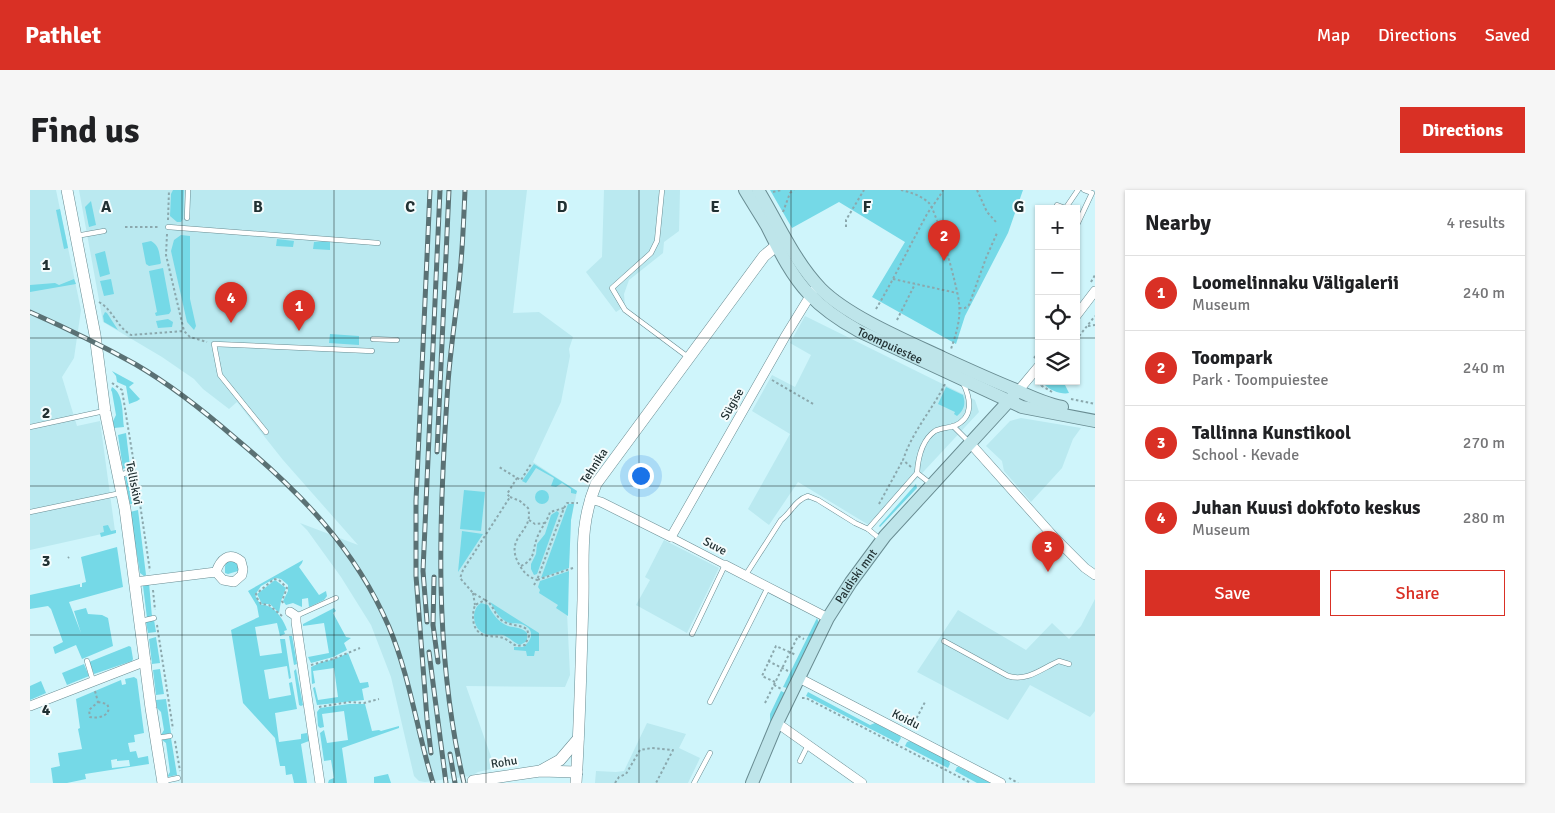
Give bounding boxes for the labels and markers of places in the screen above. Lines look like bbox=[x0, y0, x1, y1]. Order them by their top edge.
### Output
pin: 2 bbox=[928, 220, 960, 261]
pin: 4 bbox=[215, 282, 247, 323]
pin: 1 bbox=[283, 290, 315, 331]
pin: 3 bbox=[1032, 531, 1064, 572]

